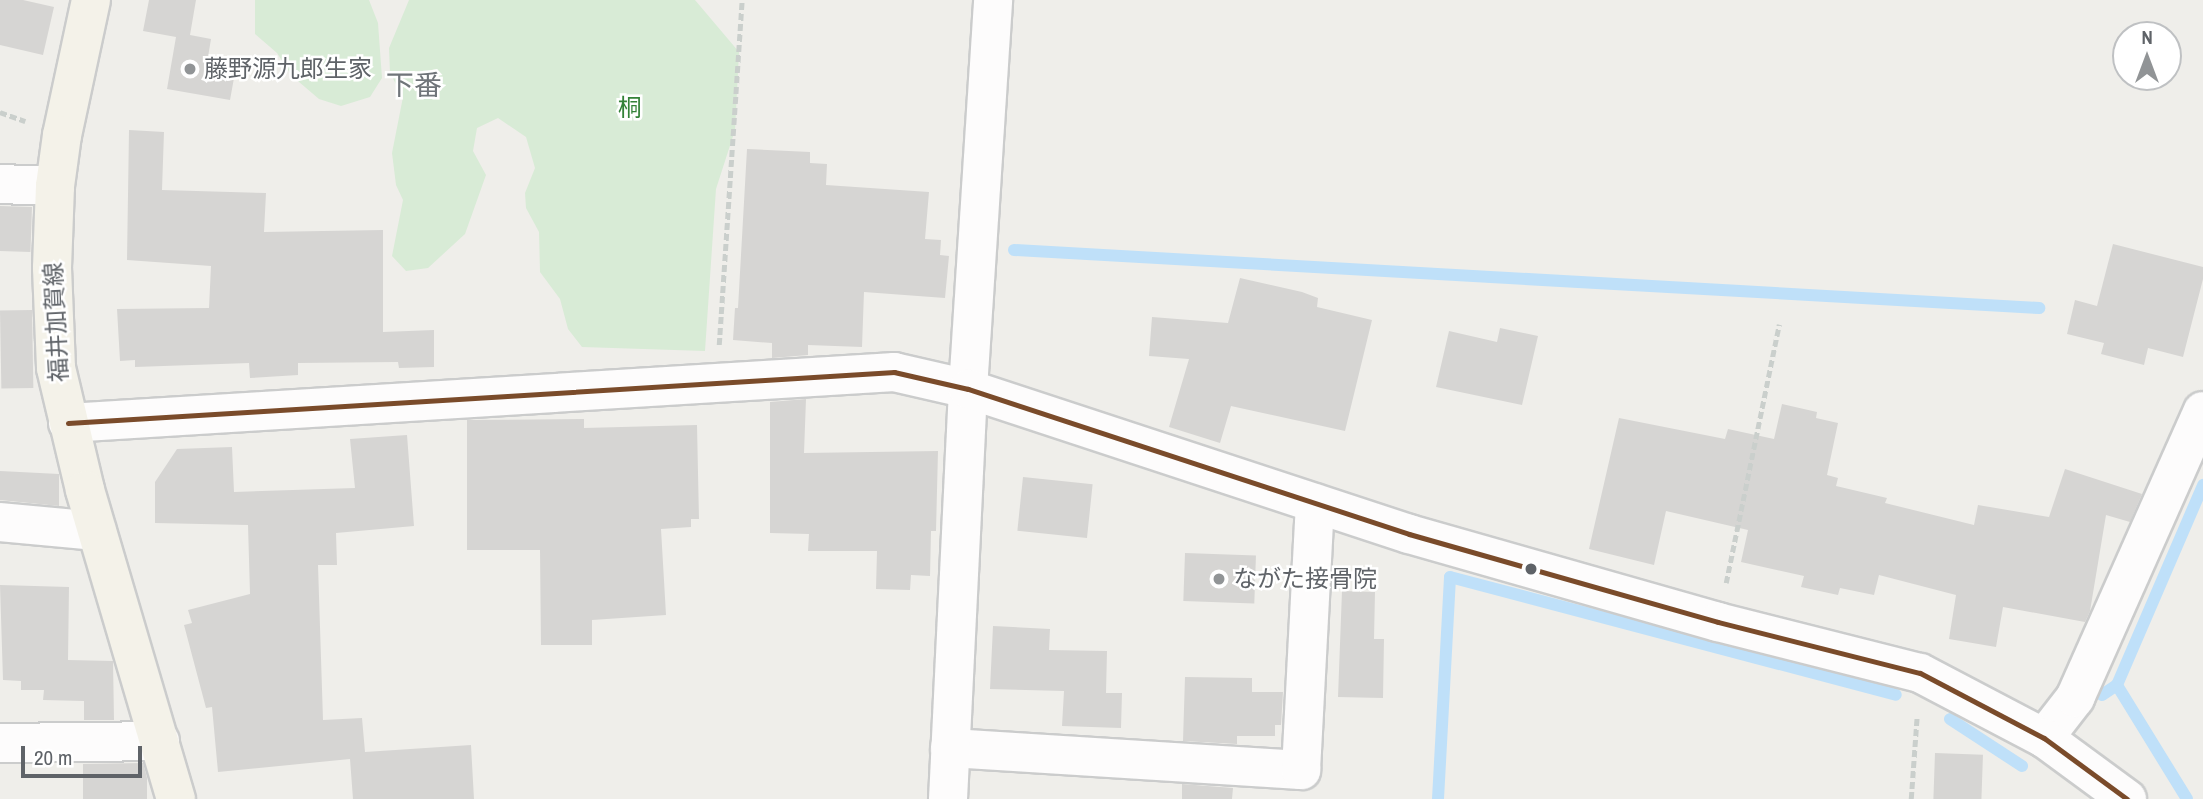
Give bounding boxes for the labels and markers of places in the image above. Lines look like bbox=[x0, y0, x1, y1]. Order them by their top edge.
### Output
place label: 藤野源九郎生家 bbox=[204, 55, 372, 83]
marker: 藤野源九郎生家 bbox=[182, 61, 198, 77]
unlabelled marker bbox=[1524, 562, 1538, 576]
place label: ながた接骨院 bbox=[1233, 565, 1377, 593]
marker: ながた接骨院 bbox=[1211, 571, 1227, 587]

